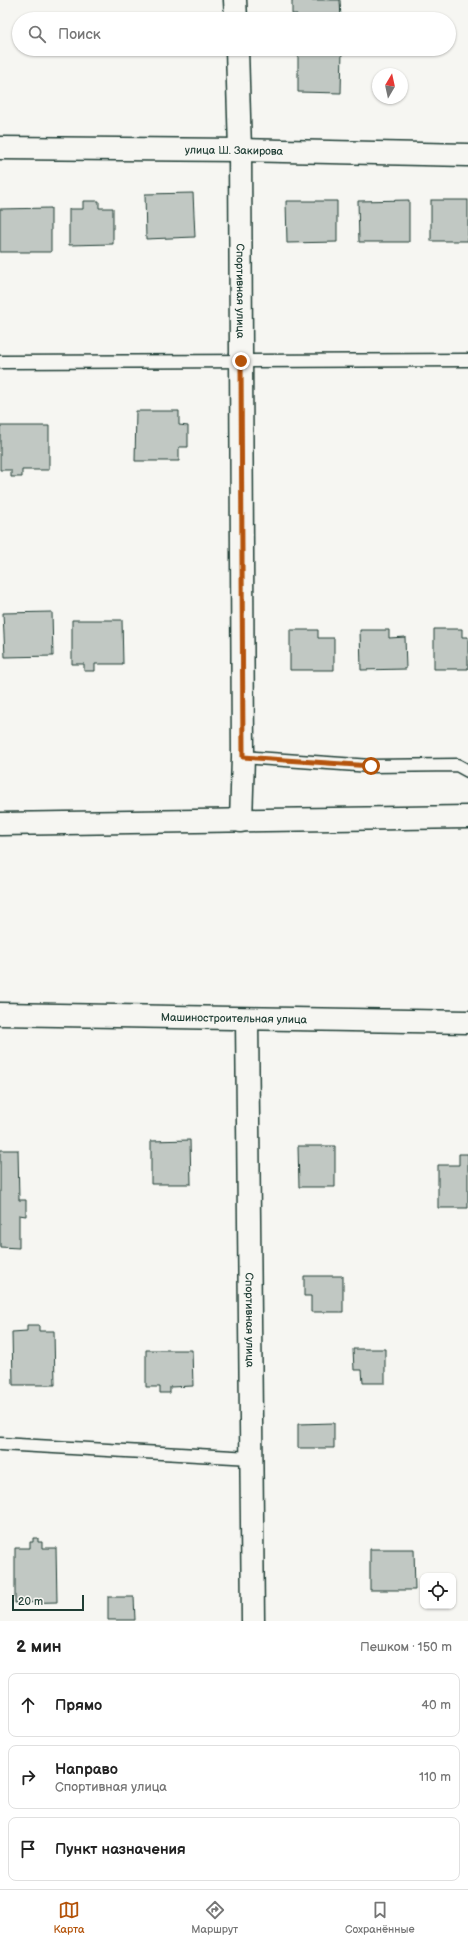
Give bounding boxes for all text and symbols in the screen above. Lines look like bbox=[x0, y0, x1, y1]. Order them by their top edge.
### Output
search box bbox=[12, 12, 456, 56]
icon: search bbox=[26, 23, 48, 45]
text: Поиск bbox=[58, 25, 101, 44]
north arrow bbox=[372, 68, 408, 104]
street label: улица Ш. Закирова bbox=[185, 144, 284, 158]
street label: Спортивная улица bbox=[233, 243, 247, 339]
route end bbox=[232, 352, 250, 370]
route start bbox=[362, 757, 380, 775]
street label: Машиностроительная улица bbox=[161, 1011, 308, 1026]
street label: Спортивная улица bbox=[243, 1272, 256, 1368]
map controls bbox=[420, 1573, 456, 1609]
button: locate bbox=[420, 1573, 456, 1609]
scale bar bbox=[12, 1593, 84, 1612]
text: 20 m bbox=[18, 1595, 43, 1608]
text: 2 мин bbox=[16, 1637, 62, 1657]
text: Пешком · 150 m bbox=[360, 1639, 452, 1655]
icon: ahead bbox=[17, 1694, 39, 1716]
text: Прямо bbox=[55, 1696, 102, 1715]
text: 40 m bbox=[421, 1697, 451, 1713]
text: Направо bbox=[55, 1760, 118, 1779]
icon: right bbox=[17, 1766, 39, 1788]
text: 110 m bbox=[419, 1769, 451, 1785]
text: Спортивная улица bbox=[55, 1779, 167, 1795]
icon: arrive bbox=[17, 1838, 39, 1860]
text: Пункт назначения bbox=[55, 1840, 186, 1859]
tab: Карта bbox=[53, 1899, 84, 1936]
tab: Маршрут bbox=[191, 1899, 238, 1936]
tab: Сохранённые bbox=[345, 1899, 415, 1936]

